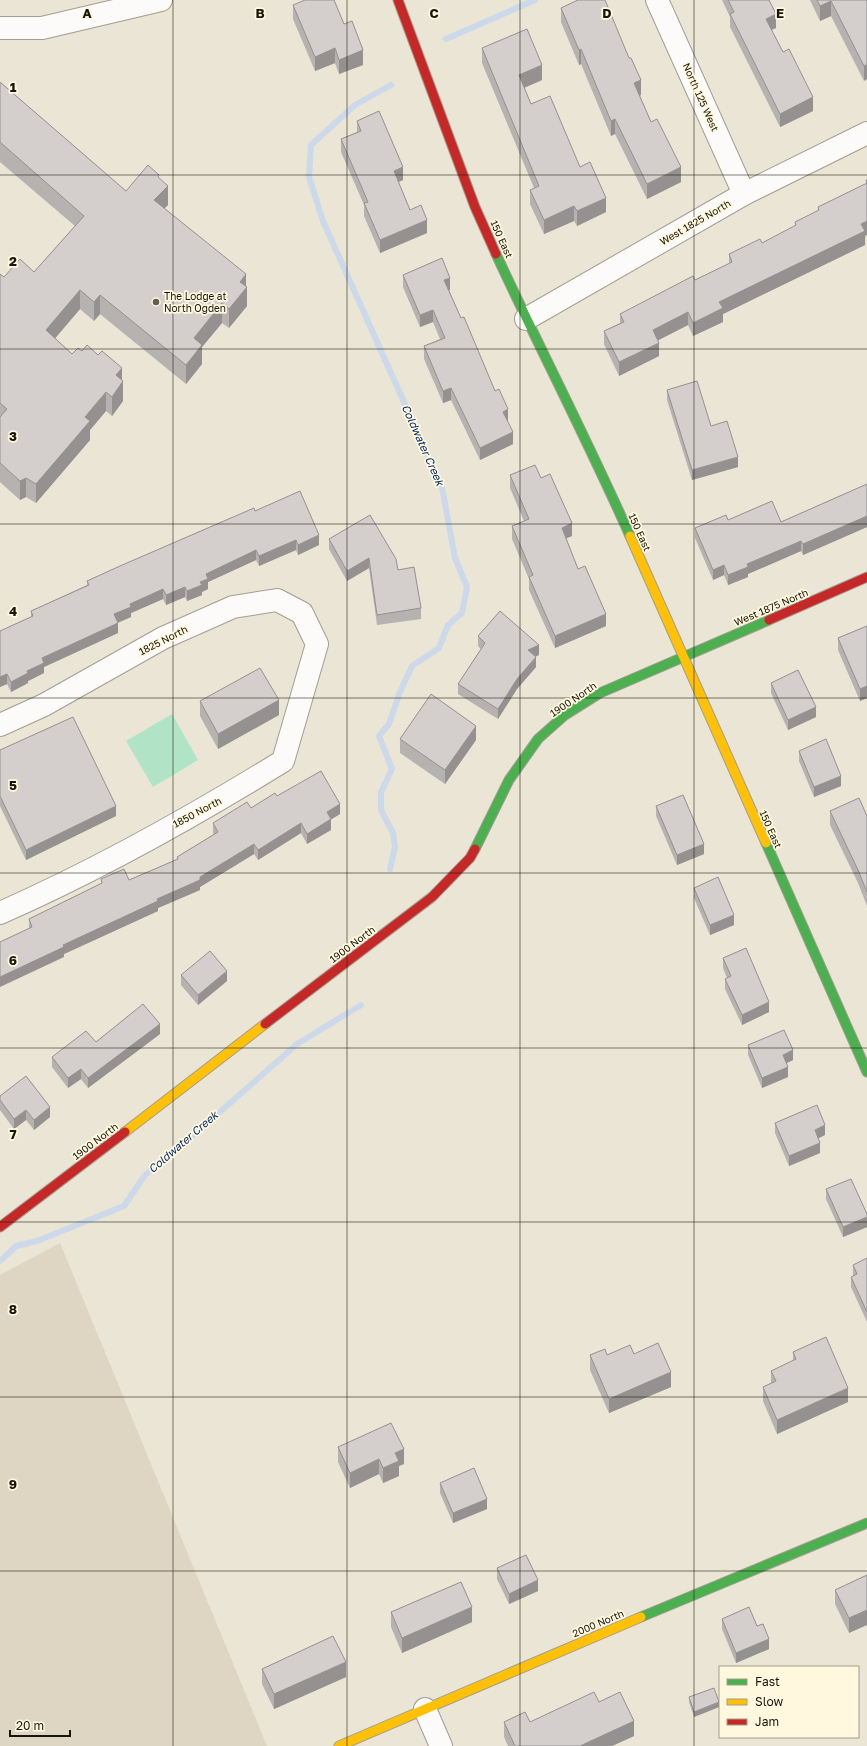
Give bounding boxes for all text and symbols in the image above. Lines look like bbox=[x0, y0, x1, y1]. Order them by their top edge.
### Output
text: A bbox=[82, 5, 92, 21]
text: B bbox=[255, 5, 265, 21]
text: C bbox=[429, 5, 439, 21]
text: D bbox=[602, 5, 612, 21]
text: E bbox=[776, 5, 784, 21]
street label: North 125 West bbox=[681, 61, 721, 133]
text: 1 bbox=[10, 79, 17, 95]
street label: West 1825 North bbox=[657, 197, 733, 247]
street label: 150 East bbox=[488, 218, 516, 260]
text: 2 bbox=[9, 253, 17, 269]
place label: The Lodge at North Ogden bbox=[164, 290, 226, 314]
marker: The Lodge at North Ogden bbox=[151, 297, 161, 307]
water label: Coldwater Creek bbox=[400, 402, 448, 489]
text: 3 bbox=[9, 428, 17, 444]
street label: 150 East bbox=[626, 511, 654, 553]
street label: West 1875 North bbox=[732, 586, 810, 628]
text: 4 bbox=[9, 603, 17, 619]
street label: 1825 North bbox=[137, 623, 189, 657]
street label: 1900 North bbox=[547, 679, 599, 719]
text: 5 bbox=[9, 777, 17, 793]
street label: 1850 North bbox=[171, 794, 223, 830]
street label: 150 East bbox=[757, 808, 785, 850]
street label: 1900 North bbox=[327, 923, 377, 965]
text: 6 bbox=[9, 952, 17, 968]
water label: Coldwater Creek bbox=[145, 1107, 221, 1175]
street label: 1900 North bbox=[70, 1120, 120, 1162]
text: 7 bbox=[9, 1126, 17, 1142]
text: 8 bbox=[9, 1301, 17, 1317]
text: 9 bbox=[9, 1476, 17, 1492]
street label: 2000 North bbox=[570, 1607, 626, 1639]
legend bbox=[719, 1666, 859, 1738]
text: Fast bbox=[755, 1674, 780, 1689]
text: Slow bbox=[755, 1694, 783, 1709]
scale bar bbox=[10, 1712, 70, 1738]
text: Jam bbox=[755, 1714, 779, 1729]
text: 20 m bbox=[16, 1718, 44, 1733]

